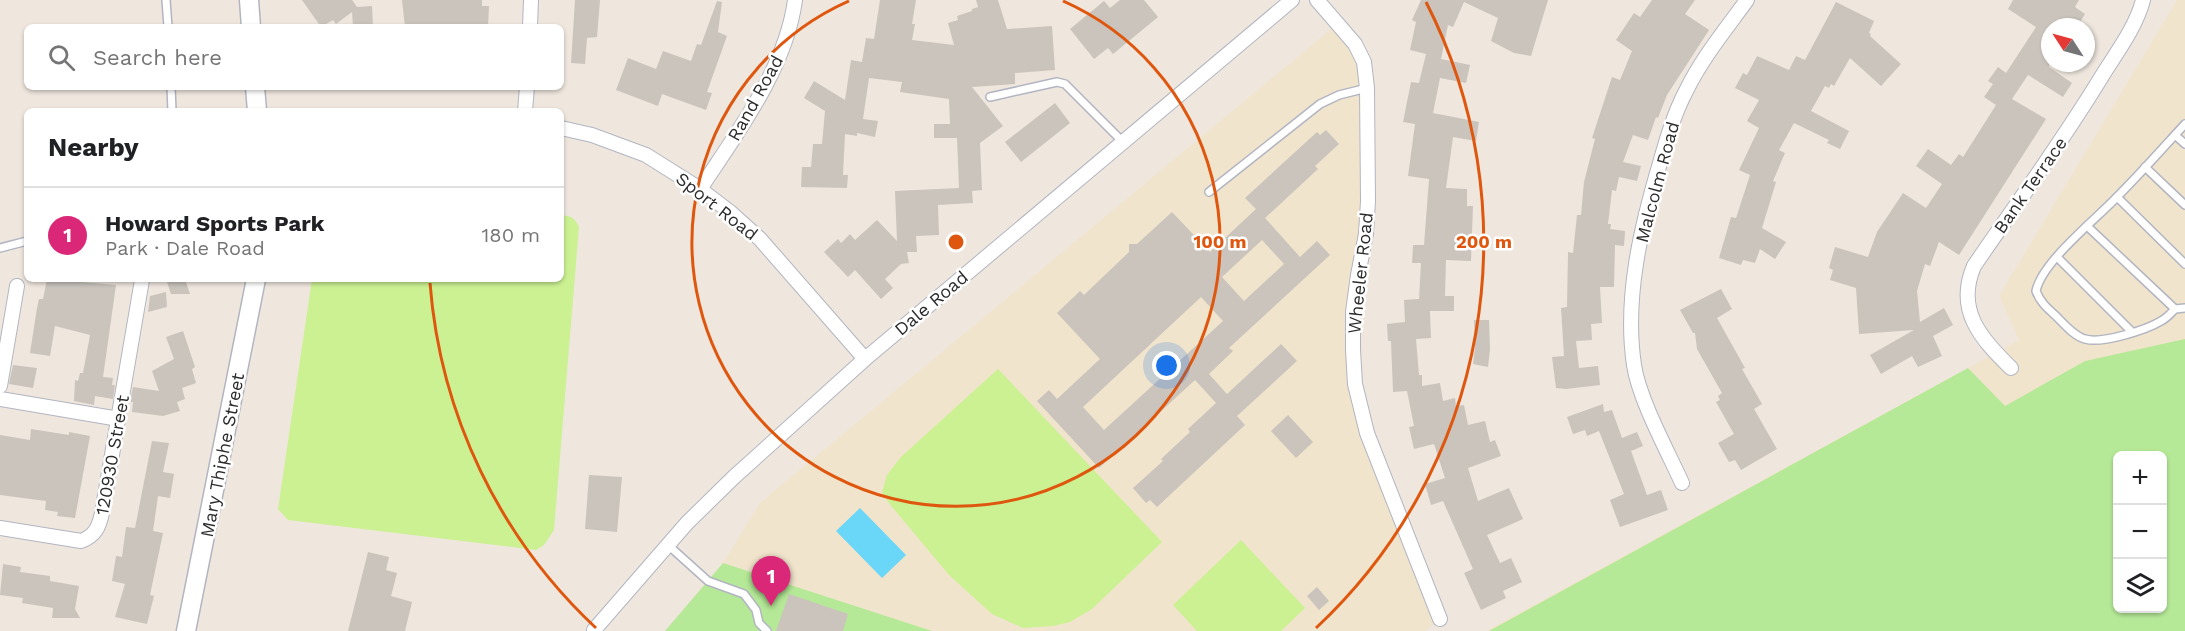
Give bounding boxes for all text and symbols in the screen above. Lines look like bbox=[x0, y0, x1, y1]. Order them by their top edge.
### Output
north arrow bbox=[2041, 18, 2095, 72]
search box bbox=[24, 24, 564, 90]
icon: search bbox=[45, 41, 78, 74]
text: Search here bbox=[93, 45, 222, 70]
street label: Rand Road bbox=[723, 52, 787, 144]
street label: Malcolm Road bbox=[1631, 119, 1683, 245]
text: Nearby bbox=[48, 132, 139, 162]
street label: Bank Terrace bbox=[1989, 133, 2071, 237]
street label: Sport Road bbox=[672, 168, 762, 244]
text: Howard Sports Park bbox=[105, 211, 324, 236]
street label: Wheeler Road bbox=[1343, 211, 1377, 335]
text: 1 bbox=[63, 223, 72, 247]
text: 180 m bbox=[482, 223, 540, 247]
text: 100 m bbox=[1193, 231, 1247, 252]
text: 200 m bbox=[1456, 231, 1512, 252]
centre of rings bbox=[946, 232, 966, 252]
text: Park · Dale Road bbox=[105, 236, 265, 260]
street label: Dale Road bbox=[890, 266, 972, 340]
your location bbox=[1152, 351, 1181, 380]
street label: Mary Thiphe Street bbox=[196, 371, 248, 539]
street label: 120930 Street bbox=[91, 393, 133, 517]
map controls bbox=[2113, 451, 2167, 613]
button: + bbox=[2113, 451, 2167, 505]
button: − bbox=[2113, 505, 2167, 559]
pin: 1 bbox=[752, 556, 790, 606]
button: layers bbox=[2113, 559, 2167, 613]

